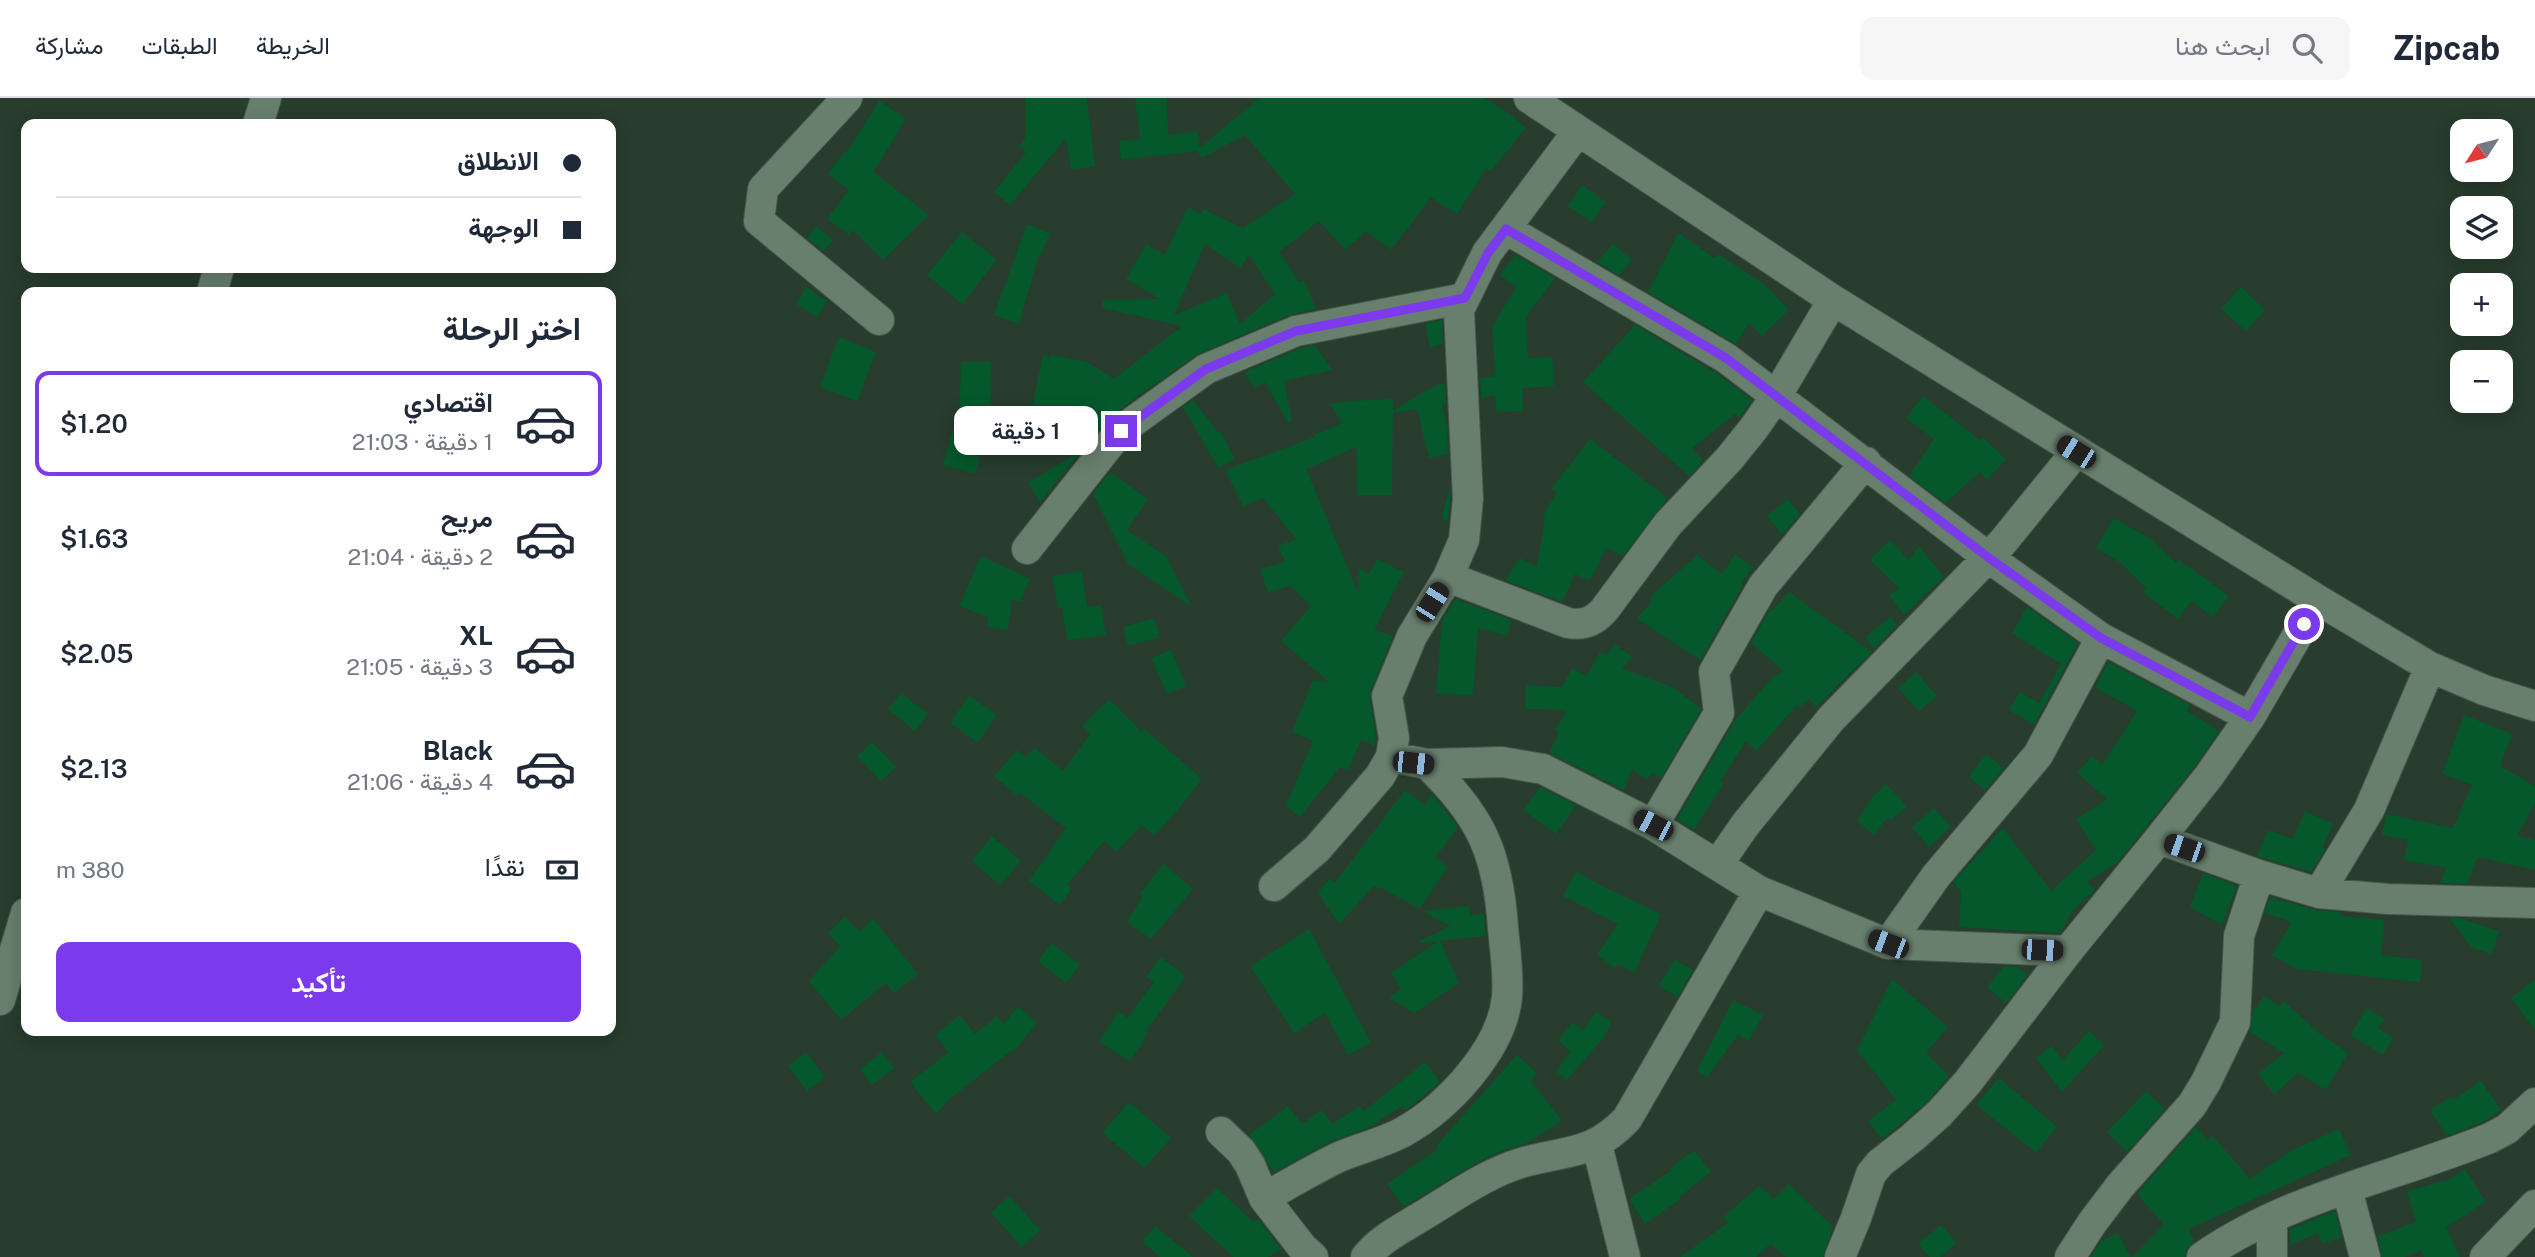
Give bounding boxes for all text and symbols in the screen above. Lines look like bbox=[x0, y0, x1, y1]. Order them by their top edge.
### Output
search box bbox=[1860, 17, 2350, 80]
icon: search bbox=[2288, 29, 2326, 67]
text: Zipcab bbox=[2392, 29, 2500, 67]
text: ابحث هنا bbox=[2175, 30, 2270, 61]
text: مشاركة bbox=[35, 31, 103, 59]
text: الطبقات bbox=[141, 31, 218, 59]
text: الخريطة bbox=[256, 31, 330, 59]
north arrow bbox=[2450, 119, 2513, 182]
map controls bbox=[2450, 119, 2513, 413]
text: الانطلاق bbox=[457, 145, 539, 176]
button: layers bbox=[2450, 196, 2513, 259]
text: الوجهة bbox=[468, 212, 539, 243]
button: + bbox=[2450, 273, 2513, 336]
text: اختر الرحلة bbox=[443, 310, 581, 347]
button: − bbox=[2450, 350, 2513, 413]
text: اقتصادي bbox=[404, 387, 493, 418]
icon: car bbox=[514, 392, 577, 455]
callout: 1 دقيقة bbox=[953, 406, 1096, 456]
text: $1.20 bbox=[60, 408, 128, 439]
route end bbox=[1105, 415, 1137, 447]
text: 1 دقيقة bbox=[991, 417, 1061, 444]
text: 1 دقيقة · 21:03 bbox=[352, 428, 493, 455]
car bbox=[2053, 432, 2100, 472]
text: مريح bbox=[441, 502, 493, 533]
icon: car bbox=[514, 507, 577, 570]
text: $1.63 bbox=[60, 523, 128, 554]
text: 2 دقيقة · 21:04 bbox=[347, 543, 493, 570]
car bbox=[1412, 579, 1453, 625]
route start bbox=[2288, 608, 2320, 640]
text: XL bbox=[459, 620, 493, 651]
icon: car bbox=[514, 622, 577, 685]
text: $2.05 bbox=[60, 638, 133, 669]
text: 3 دقيقة · 21:05 bbox=[346, 653, 493, 680]
text: Black bbox=[423, 735, 493, 766]
icon: car bbox=[514, 737, 577, 800]
car bbox=[1392, 750, 1435, 776]
text: $2.13 bbox=[60, 753, 128, 784]
text: 4 دقيقة · 21:06 bbox=[347, 768, 493, 795]
car bbox=[1630, 806, 1677, 844]
car bbox=[2161, 831, 2208, 865]
text: نقدًا bbox=[485, 851, 525, 882]
icon: cash bbox=[543, 851, 581, 889]
text: 380 m bbox=[56, 856, 125, 883]
car bbox=[1865, 927, 1912, 961]
car bbox=[2021, 939, 2064, 961]
button: تأكيد bbox=[56, 942, 581, 1022]

